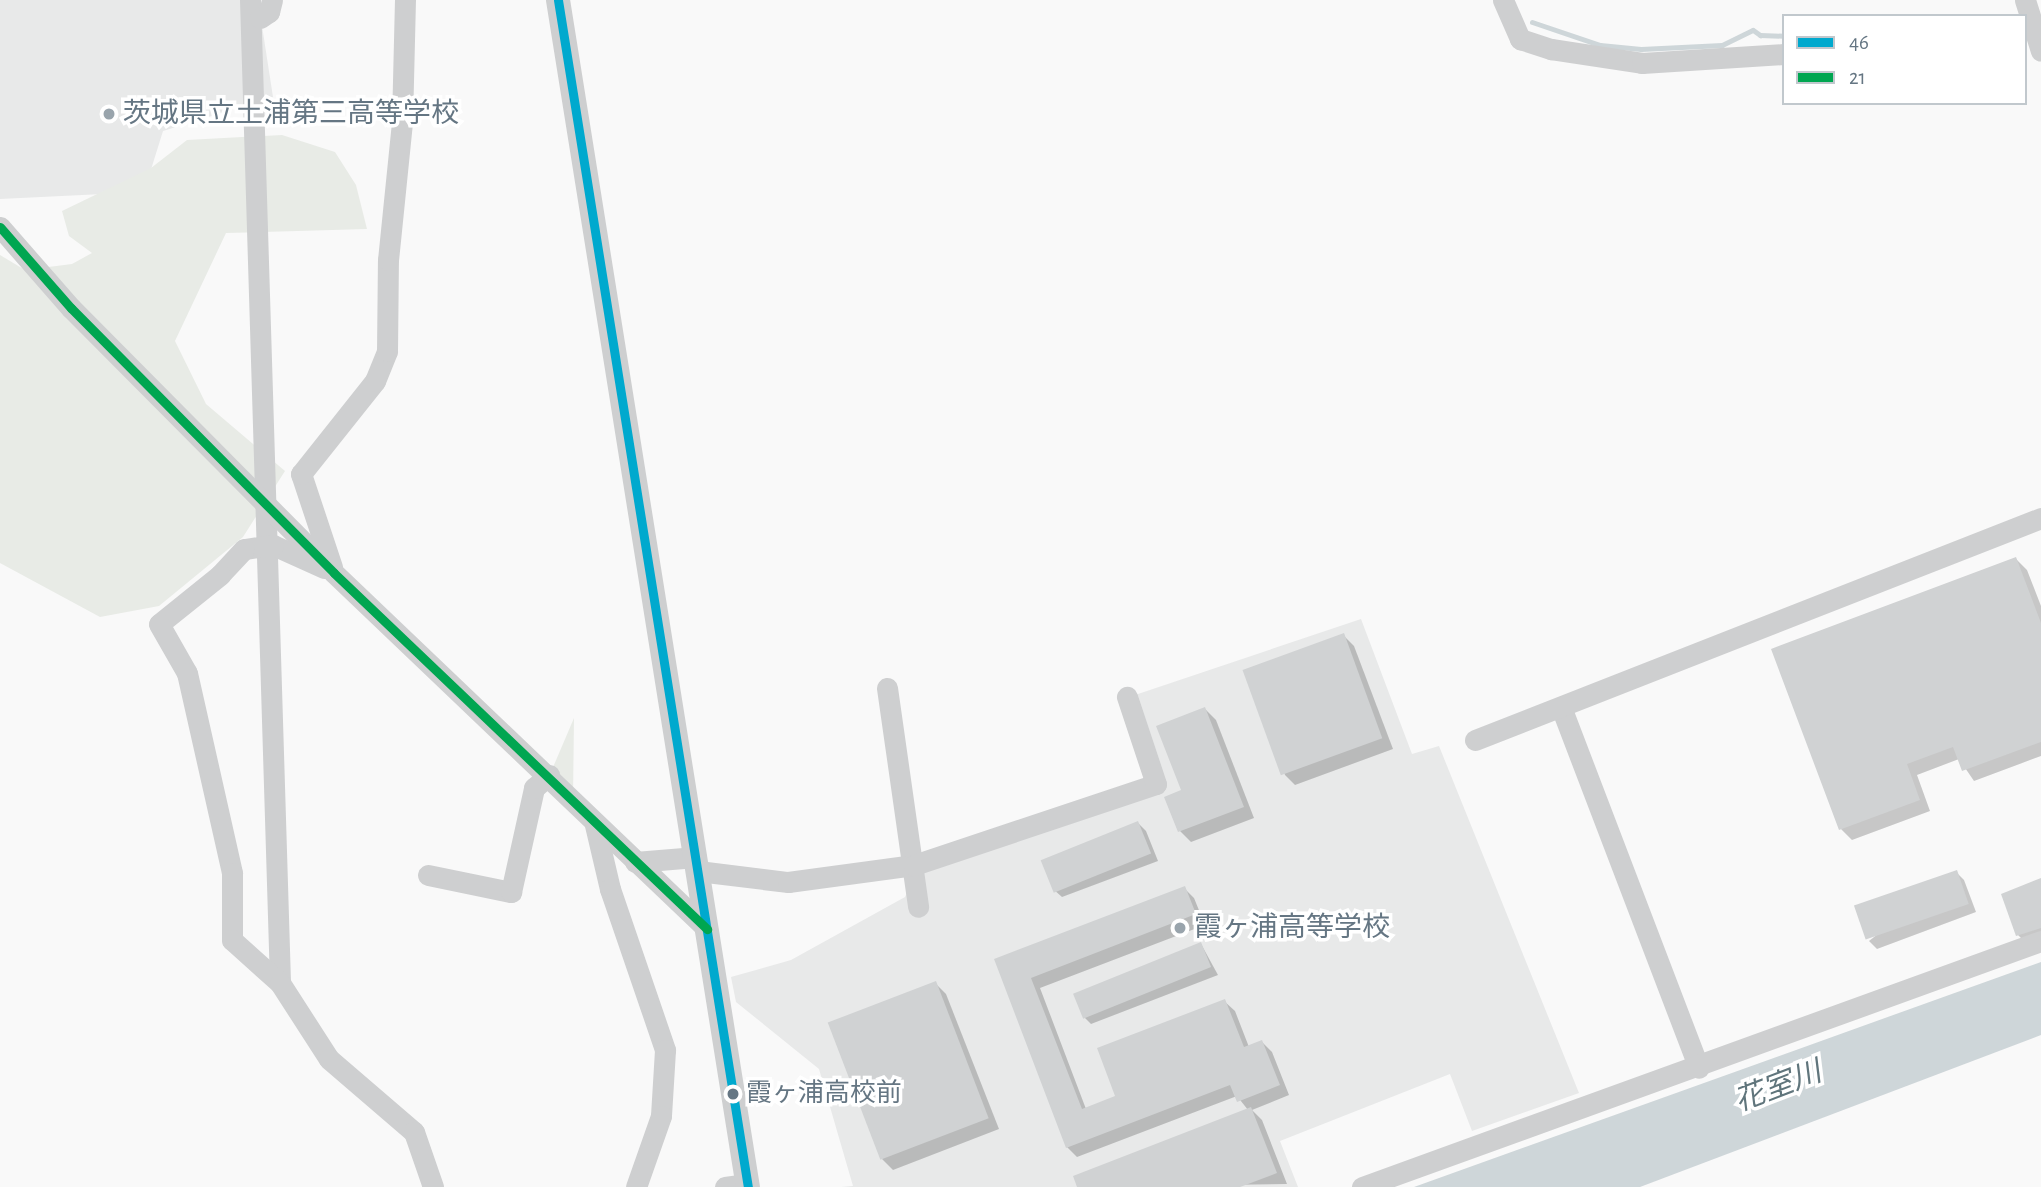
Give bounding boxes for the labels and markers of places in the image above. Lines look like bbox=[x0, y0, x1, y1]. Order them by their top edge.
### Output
place label: 茨城県立土浦第三高等学校 bbox=[123, 97, 459, 131]
marker: 茨城県立土浦第三高等学校 bbox=[101, 106, 117, 122]
place label: 霞ヶ浦高等学校 bbox=[1194, 911, 1390, 945]
marker: 霞ヶ浦高等学校 bbox=[1172, 920, 1188, 936]
place label: 霞ヶ浦高校前 bbox=[746, 1078, 902, 1110]
marker: 霞ヶ浦高校前 bbox=[726, 1087, 740, 1101]

